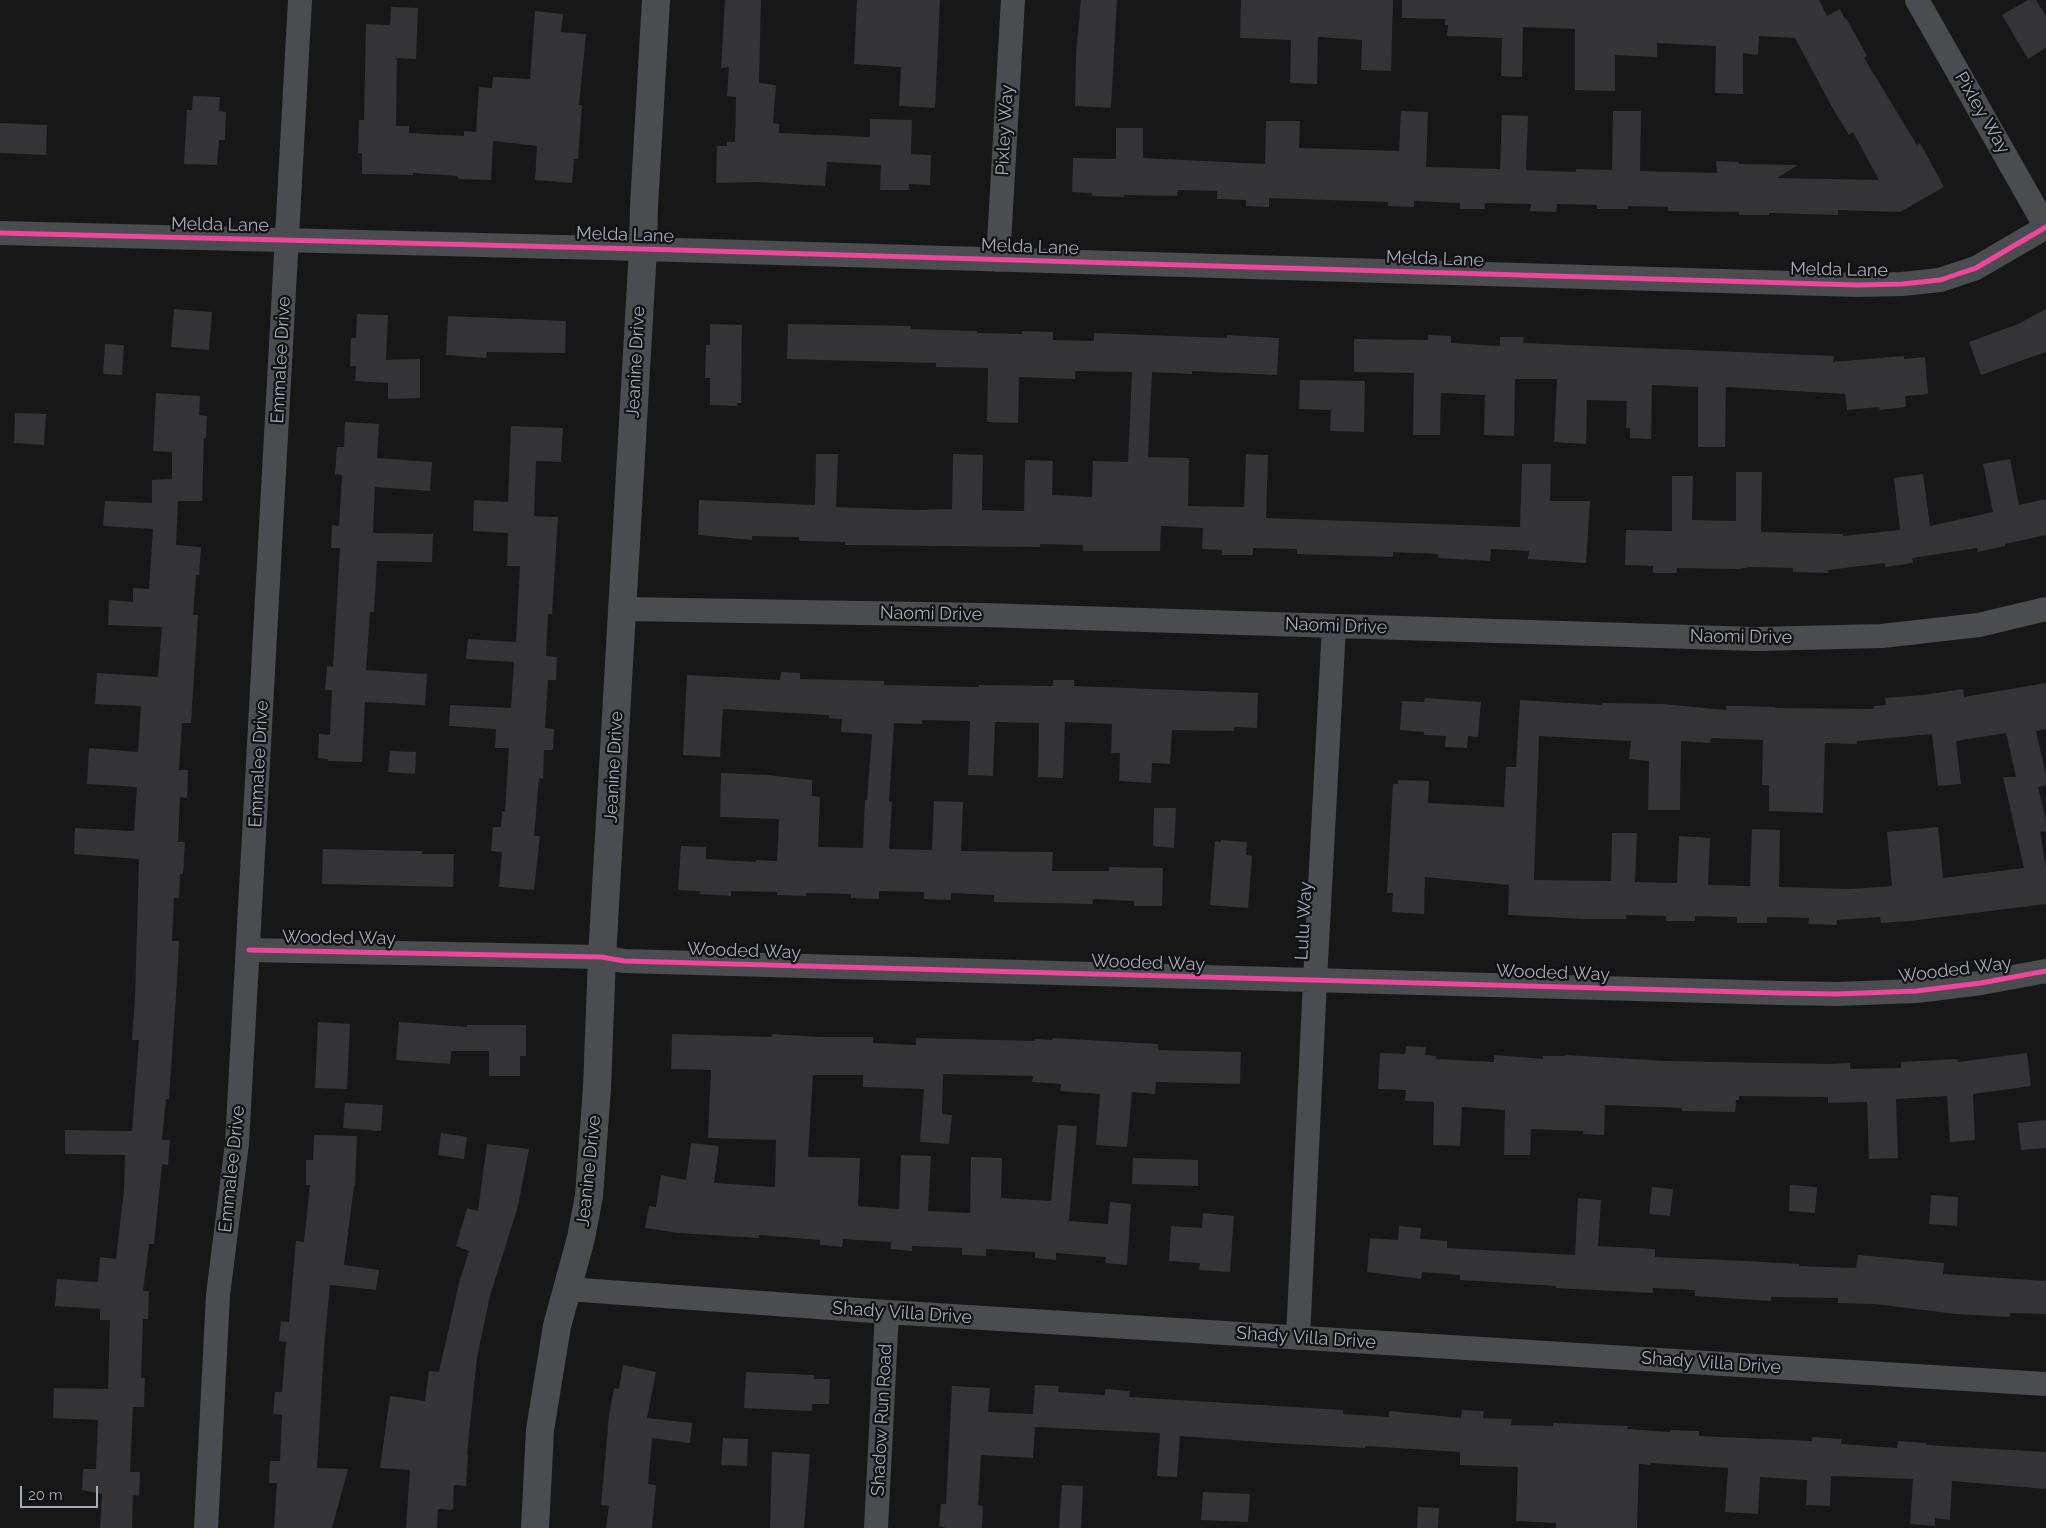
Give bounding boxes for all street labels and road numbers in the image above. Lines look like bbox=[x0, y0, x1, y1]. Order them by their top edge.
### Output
street label: Pixley Way bbox=[1950, 68, 2014, 158]
street label: Pixley Way bbox=[992, 84, 1018, 176]
street label: Melda Lane bbox=[171, 213, 269, 237]
street label: Melda Lane bbox=[576, 222, 674, 248]
street label: Melda Lane bbox=[981, 234, 1079, 260]
street label: Melda Lane bbox=[1386, 246, 1484, 272]
street label: Melda Lane bbox=[1790, 258, 1888, 282]
street label: Emmalee Drive bbox=[267, 296, 295, 424]
street label: Jeanine Drive bbox=[622, 306, 650, 418]
street label: Naomi Drive bbox=[880, 602, 982, 626]
street label: Naomi Drive bbox=[1284, 613, 1388, 639]
street label: Naomi Drive bbox=[1690, 625, 1792, 649]
street label: Emmalee Drive bbox=[245, 700, 273, 828]
street label: Jeanine Drive bbox=[600, 711, 628, 823]
street label: Lulu Way bbox=[1291, 881, 1317, 961]
street label: Wooded Way bbox=[282, 926, 396, 950]
street label: Wooded Way bbox=[687, 938, 801, 964]
street label: Wooded Way bbox=[1091, 950, 1205, 976]
street label: Wooded Way bbox=[1897, 952, 2013, 988]
street label: Wooded Way bbox=[1496, 960, 1610, 986]
street label: Emmalee Drive bbox=[215, 1105, 249, 1233]
street label: Jeanine Drive bbox=[572, 1114, 606, 1228]
street label: Shady Villa Drive bbox=[831, 1297, 973, 1329]
street label: Shady Villa Drive bbox=[1235, 1322, 1377, 1354]
street label: Shadow Run Road bbox=[867, 1343, 897, 1497]
street label: Shady Villa Drive bbox=[1640, 1347, 1782, 1379]

